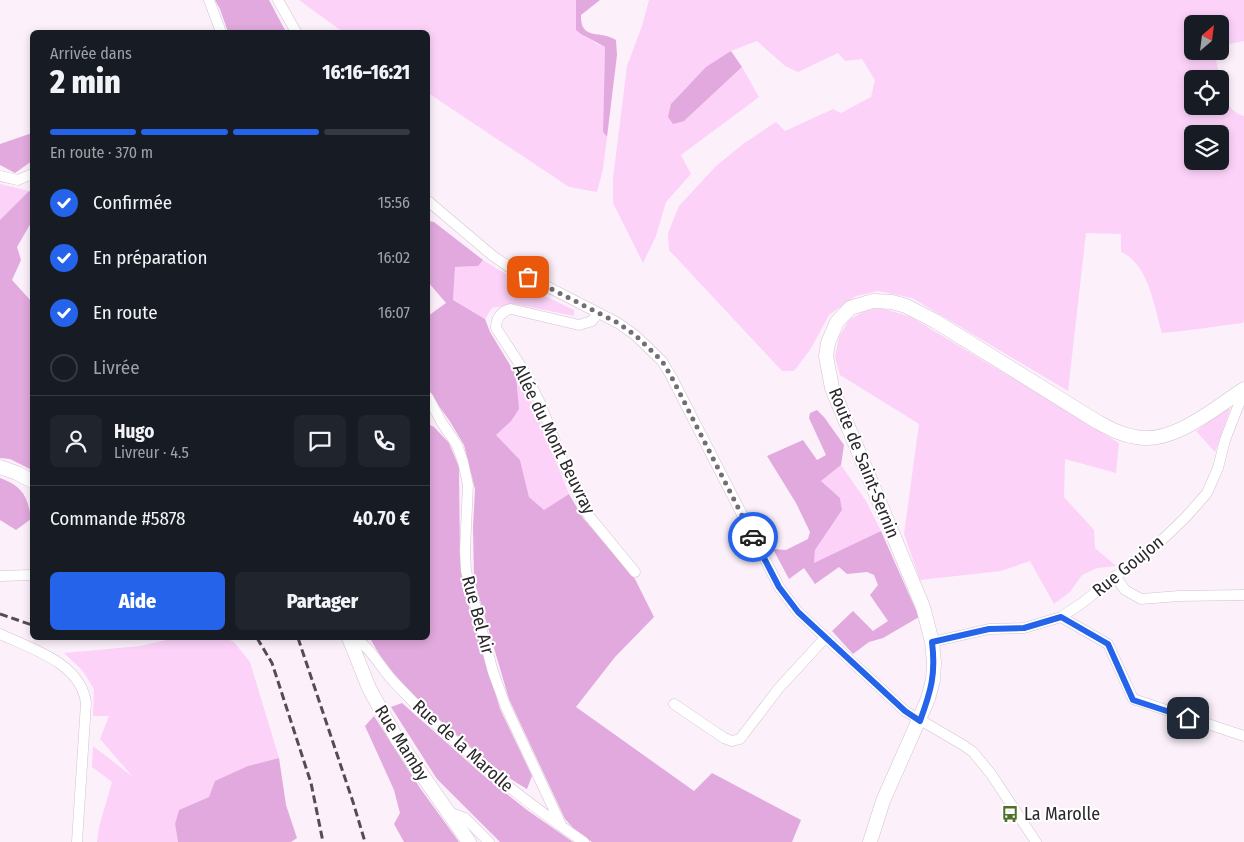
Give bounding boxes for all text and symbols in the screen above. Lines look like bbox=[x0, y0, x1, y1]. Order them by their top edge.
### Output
north arrow bbox=[1184, 15, 1229, 60]
map controls bbox=[1184, 15, 1229, 170]
text: Arrivée dans bbox=[50, 44, 132, 63]
text: 16:16–16:21 bbox=[322, 61, 410, 84]
text: 2 min bbox=[50, 63, 121, 101]
button: locate bbox=[1184, 70, 1229, 115]
button: layers bbox=[1184, 125, 1229, 170]
text: En route · 370 m bbox=[50, 143, 153, 162]
icon: check bbox=[50, 189, 78, 217]
text: Confirmée bbox=[93, 191, 172, 214]
text: 15:56 bbox=[378, 193, 410, 212]
icon: check bbox=[50, 244, 78, 272]
text: En préparation bbox=[93, 246, 207, 269]
text: 16:02 bbox=[377, 248, 410, 267]
pin bbox=[507, 256, 549, 298]
icon: bag bbox=[514, 263, 542, 291]
icon: check bbox=[50, 299, 78, 327]
text: En route bbox=[93, 301, 158, 324]
text: 16:07 bbox=[378, 303, 410, 322]
text: Livrée bbox=[93, 356, 140, 379]
street label: Allée du Mont Beuvray bbox=[508, 360, 600, 518]
street label: Route de Saint-Sernin bbox=[824, 385, 904, 541]
button: person bbox=[50, 415, 102, 467]
button: chat bbox=[294, 415, 346, 467]
button: phone bbox=[358, 415, 410, 467]
text: Hugo bbox=[114, 420, 154, 443]
text: Livreur · 4.5 bbox=[114, 443, 189, 462]
text: Commande #5878 bbox=[50, 507, 186, 530]
text: 40.70 € bbox=[353, 507, 410, 530]
courier bbox=[728, 512, 778, 562]
icon: car bbox=[739, 523, 767, 551]
street label: Rue Goujon bbox=[1088, 531, 1168, 601]
button: Aide bbox=[50, 572, 225, 630]
button: Partager bbox=[235, 572, 410, 630]
street label: Rue Bel Air bbox=[457, 573, 499, 657]
street label: Rue de la Marolle bbox=[408, 695, 518, 797]
pin bbox=[1167, 697, 1209, 739]
street label: Rue Mamby bbox=[370, 701, 434, 785]
icon: home bbox=[1174, 704, 1202, 732]
place label: La Marolle bbox=[1024, 803, 1100, 825]
bus stop icon: La Marolle bbox=[1000, 804, 1020, 824]

